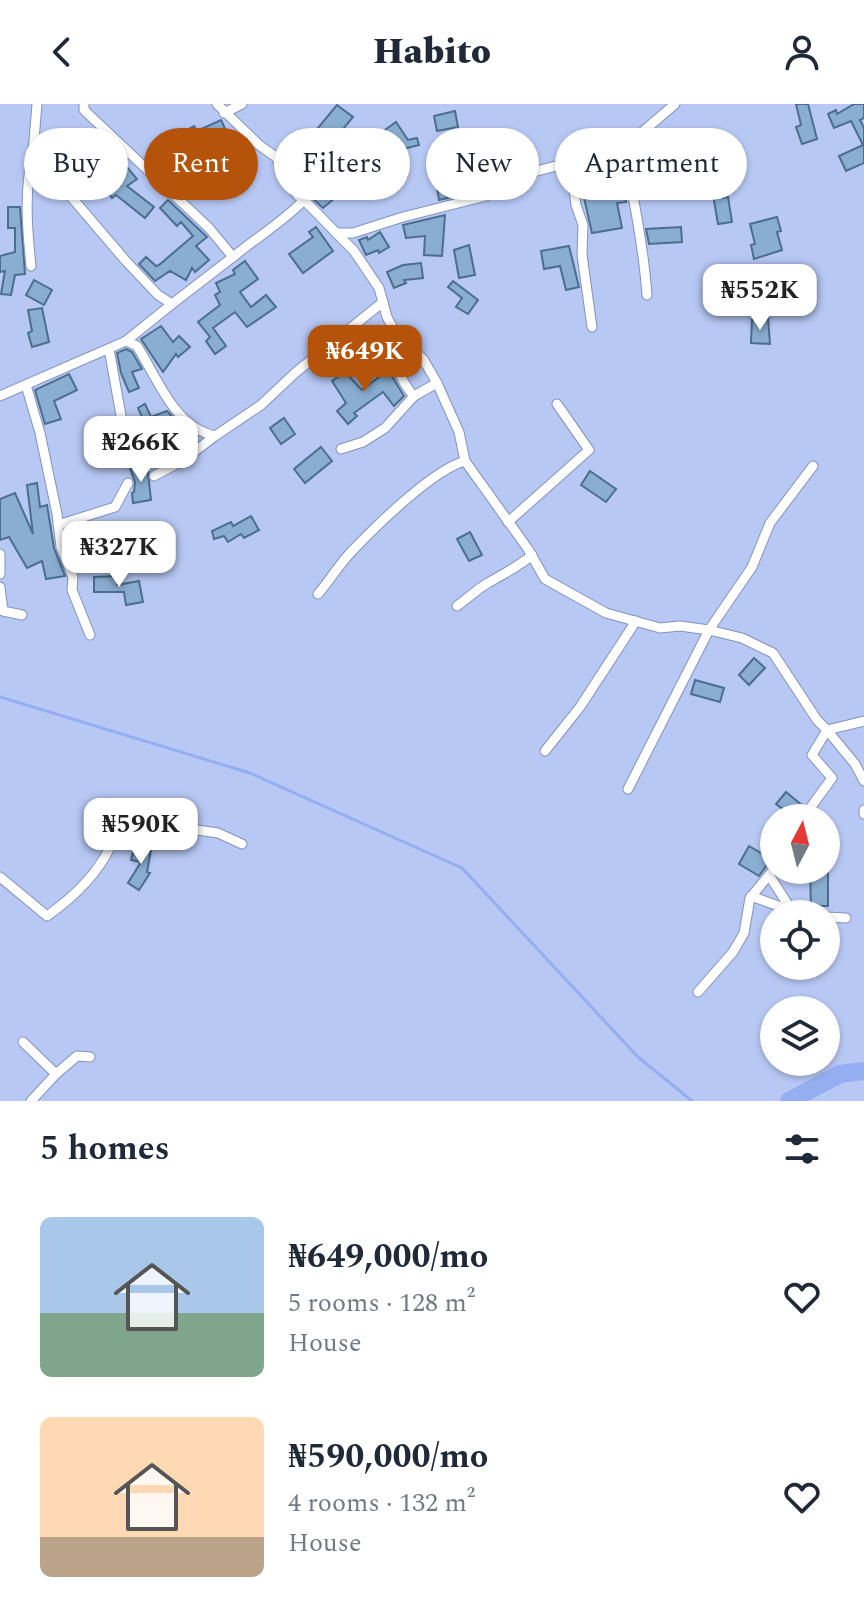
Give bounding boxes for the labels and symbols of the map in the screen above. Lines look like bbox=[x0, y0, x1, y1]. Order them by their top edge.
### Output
pin: ₦552K bbox=[704, 264, 816, 332]
pin: ₦649K bbox=[309, 325, 421, 393]
pin: ₦266K bbox=[85, 416, 197, 484]
pin: ₦327K bbox=[63, 521, 175, 589]
pin: ₦590K bbox=[85, 798, 197, 866]
north arrow bbox=[760, 804, 840, 884]

